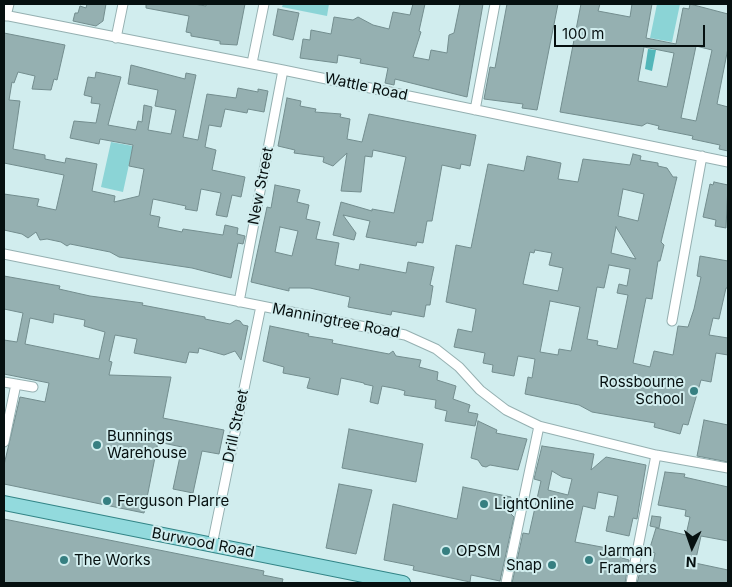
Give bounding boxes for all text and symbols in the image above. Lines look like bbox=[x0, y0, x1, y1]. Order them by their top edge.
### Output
scale bar bbox=[557, 15, 708, 47]
text: 100 m bbox=[562, 24, 604, 43]
street label: Wattle Road bbox=[323, 69, 409, 105]
street label: New Street bbox=[245, 146, 277, 226]
street label: Manningtree Road bbox=[271, 300, 401, 342]
place label: Rossbourne School bbox=[599, 373, 684, 408]
marker: Rossbourne School bbox=[688, 385, 700, 397]
street label: Drill Street bbox=[219, 388, 253, 464]
place label: Bunnings Warehouse bbox=[107, 427, 187, 462]
marker: Bunnings Warehouse bbox=[91, 439, 103, 451]
place label: Ferguson Plarre bbox=[117, 492, 229, 510]
marker: Ferguson Plarre bbox=[101, 495, 113, 507]
place label: LightOnline bbox=[494, 495, 574, 513]
marker: LightOnline bbox=[478, 498, 490, 510]
north arrow bbox=[667, 522, 717, 572]
street label: Burwood Road bbox=[150, 524, 256, 562]
place label: OPSM bbox=[456, 542, 500, 560]
place label: Jarman Framers bbox=[599, 542, 657, 577]
marker: OPSM bbox=[440, 545, 452, 557]
place label: The Works bbox=[74, 551, 151, 569]
marker: The Works bbox=[58, 554, 70, 566]
marker: Jarman Framers bbox=[583, 554, 595, 566]
text: N bbox=[685, 554, 697, 571]
place label: Snap bbox=[506, 556, 542, 574]
marker: Snap bbox=[546, 559, 558, 571]

